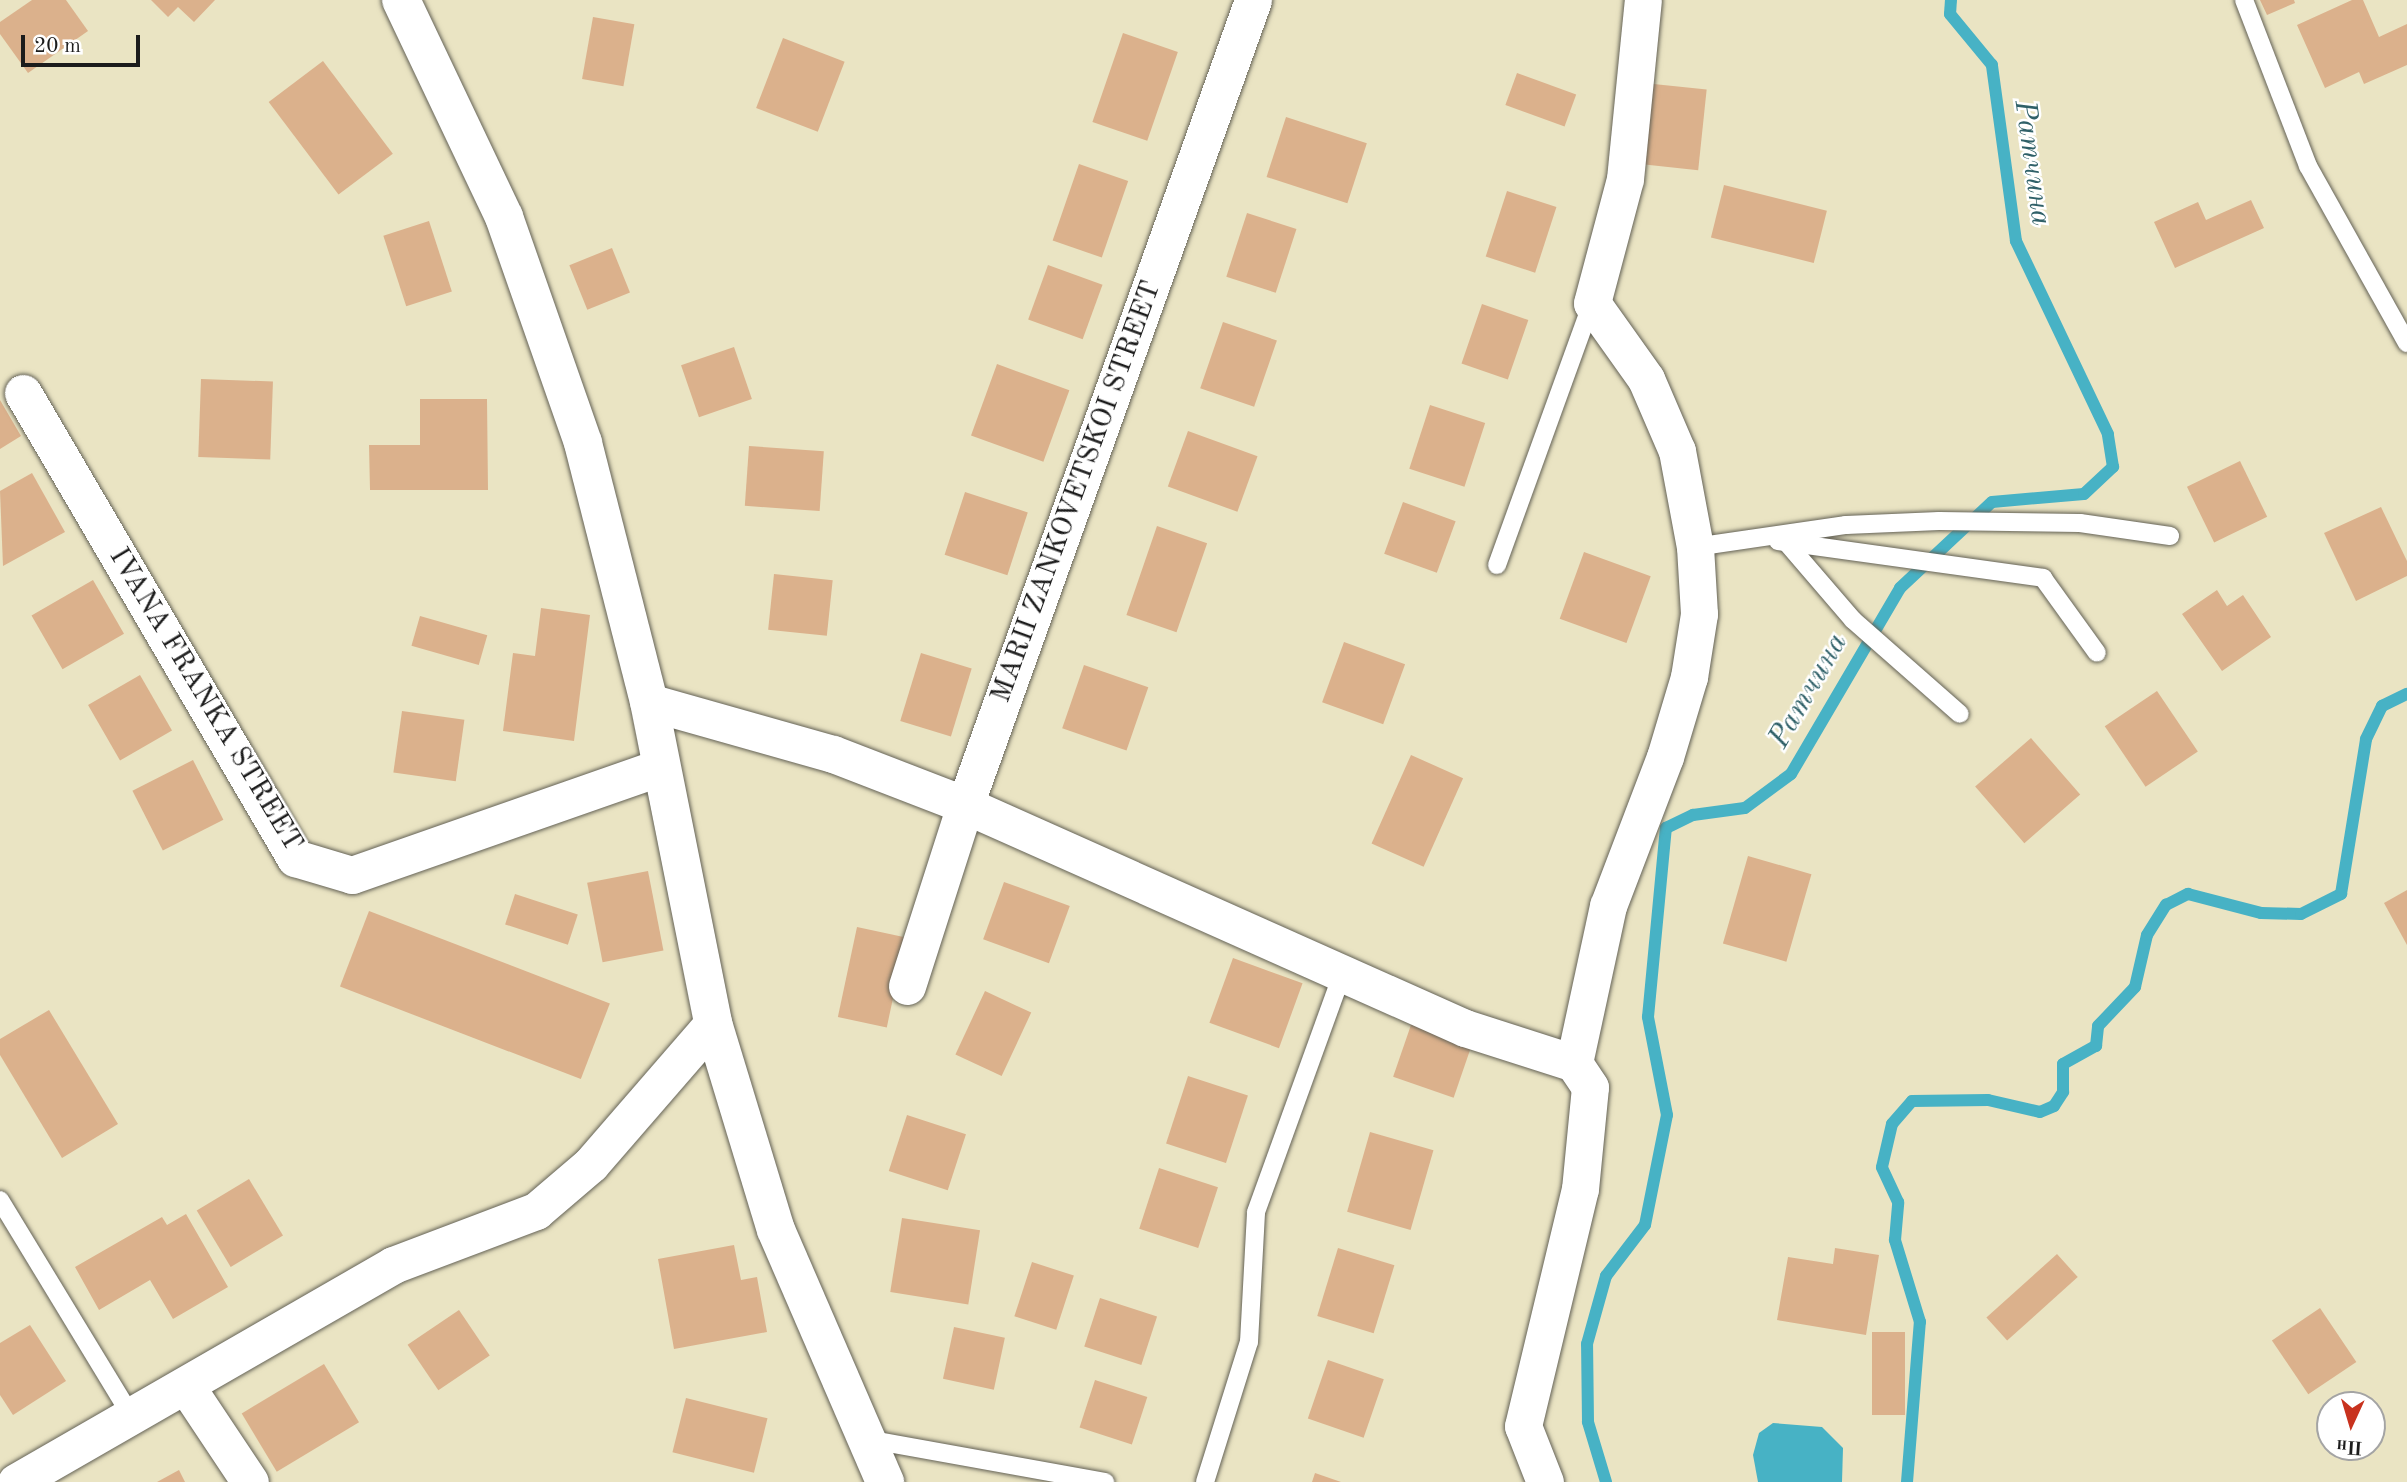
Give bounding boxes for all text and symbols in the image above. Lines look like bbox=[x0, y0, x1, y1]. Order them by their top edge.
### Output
scale bar bbox=[24, 21, 144, 65]
text: 20 m bbox=[34, 36, 81, 57]
water label: Ратчина bbox=[2005, 98, 2059, 228]
street label: MARII ZANKOVETSKOI STREET bbox=[985, 277, 1169, 707]
street label: IVANA FRANKA STREET bbox=[101, 542, 309, 858]
water label: Ратчина bbox=[1762, 627, 1856, 755]
north arrow bbox=[2316, 1391, 2386, 1461]
text: Пн bbox=[2336, 1435, 2363, 1456]

